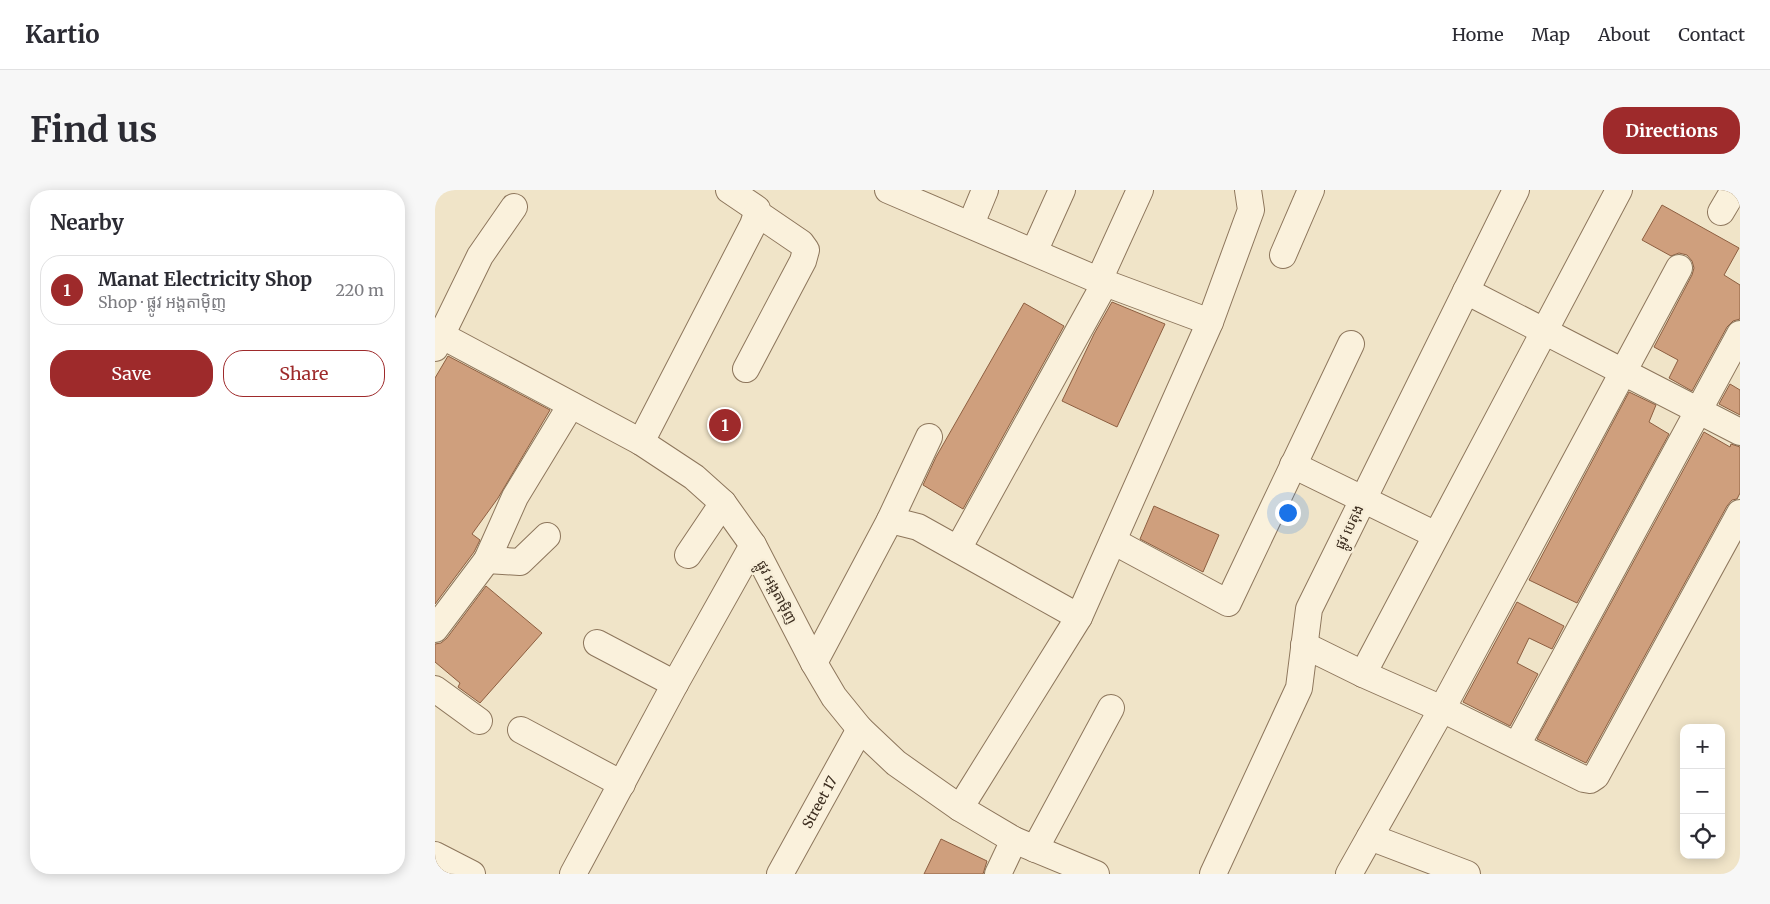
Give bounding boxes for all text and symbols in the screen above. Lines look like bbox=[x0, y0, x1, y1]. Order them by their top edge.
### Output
text: Kartio bbox=[25, 19, 100, 50]
text: Home bbox=[1452, 23, 1504, 46]
text: Map bbox=[1532, 23, 1570, 46]
text: About bbox=[1598, 23, 1650, 46]
text: Contact bbox=[1678, 23, 1745, 46]
button: Directions bbox=[1603, 107, 1740, 154]
text: Find us bbox=[30, 108, 157, 152]
text: Nearby bbox=[50, 209, 124, 236]
text: Manat Electricity Shop bbox=[98, 267, 312, 291]
text: 1 bbox=[63, 280, 71, 300]
text: 220 m bbox=[336, 280, 384, 300]
text: Shop · ផ្លូវ អង្តតាម៉ិញ bbox=[98, 292, 226, 312]
button: Save bbox=[50, 350, 213, 397]
button: Share bbox=[223, 350, 385, 397]
pin: 1 bbox=[709, 406, 741, 444]
your location bbox=[1275, 500, 1301, 526]
street label: ផ្លូវ បេតុង bbox=[1331, 502, 1370, 554]
street label: ផ្លូវ អង្តតាម៉ិញ bbox=[750, 557, 801, 628]
map controls bbox=[1680, 724, 1725, 859]
button: + bbox=[1680, 724, 1725, 769]
button: − bbox=[1680, 769, 1725, 814]
street label: Street 17 bbox=[798, 773, 841, 831]
button: locate bbox=[1680, 814, 1725, 859]

